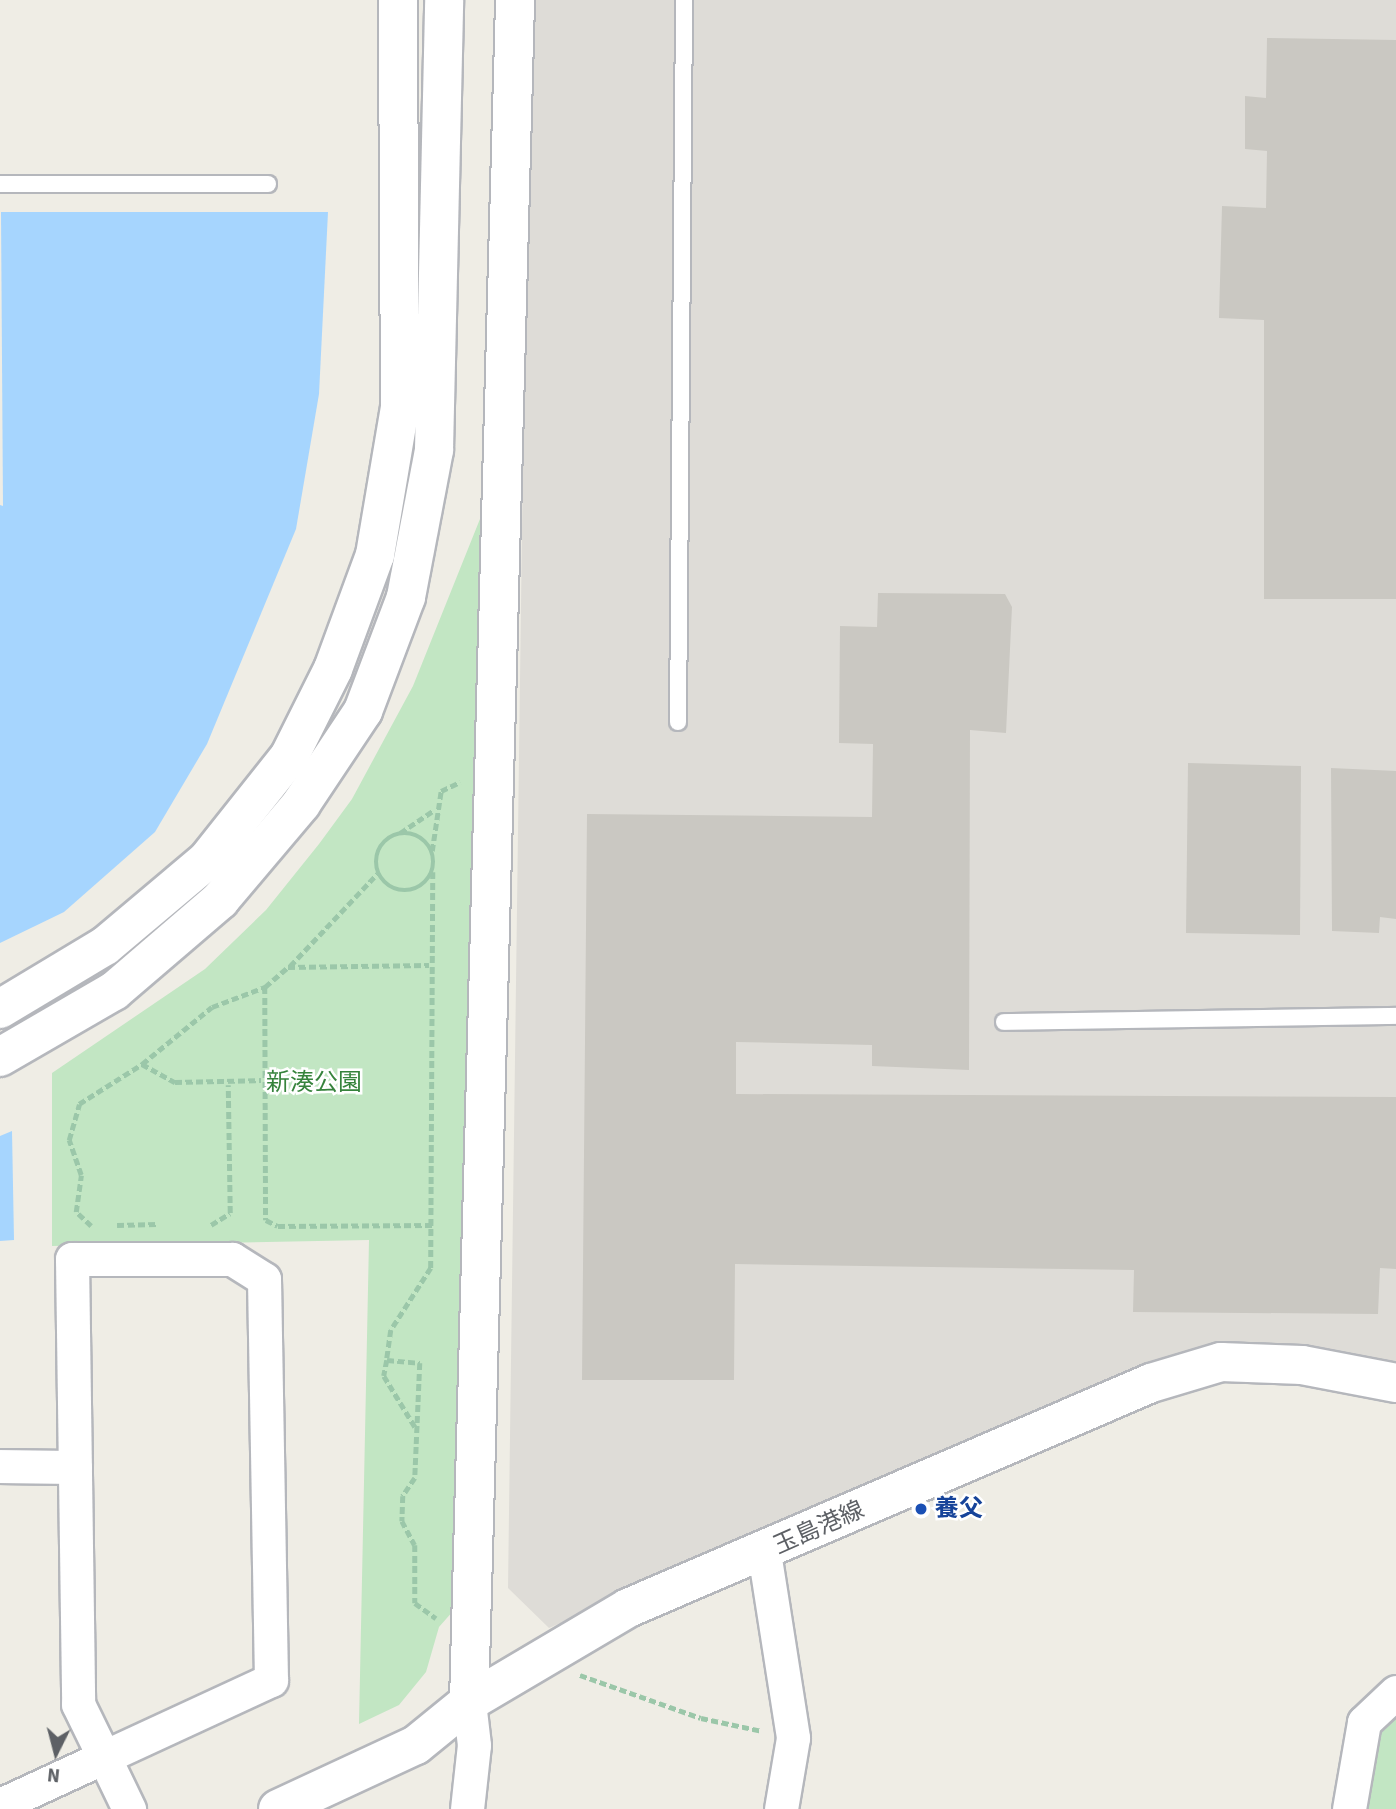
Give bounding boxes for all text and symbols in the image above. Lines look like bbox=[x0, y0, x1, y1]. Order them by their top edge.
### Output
park label: 新湊公園 bbox=[266, 1069, 362, 1097]
street label: 玉島港線 bbox=[769, 1495, 869, 1561]
place label: 養父 bbox=[935, 1495, 983, 1523]
marker: 養父 bbox=[913, 1501, 929, 1517]
north arrow bbox=[21, 1718, 91, 1788]
text: N bbox=[46, 1760, 61, 1788]

